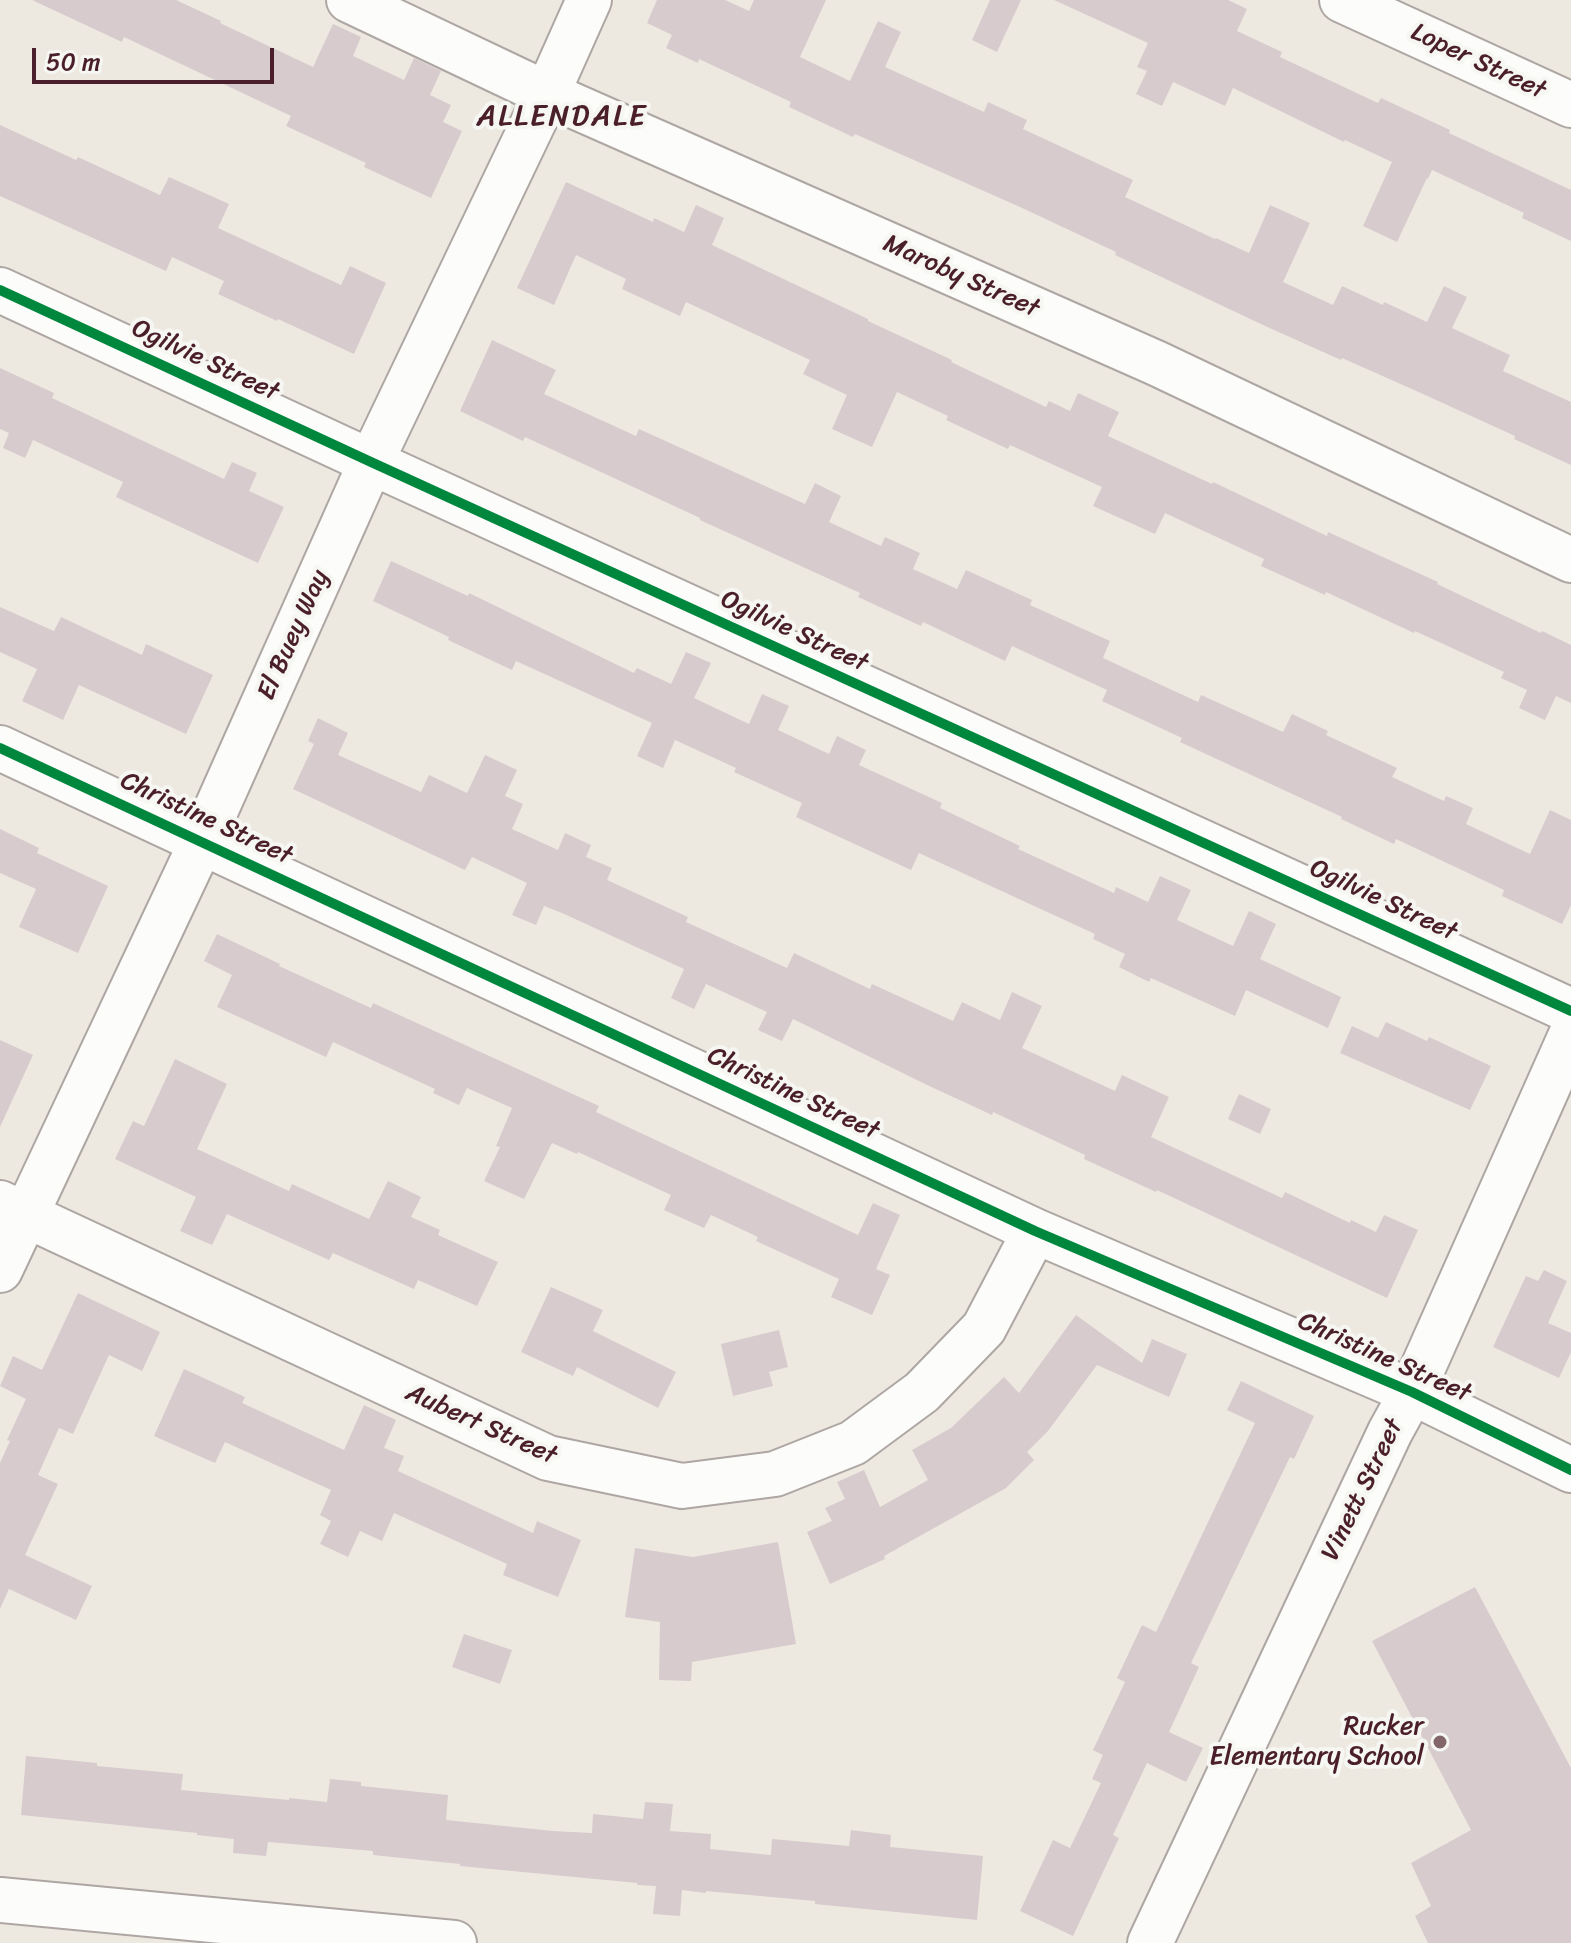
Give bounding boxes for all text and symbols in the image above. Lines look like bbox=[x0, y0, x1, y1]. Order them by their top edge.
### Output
street label: Loper Street bbox=[1406, 17, 1550, 107]
scale bar bbox=[36, 32, 278, 82]
text: 50 m bbox=[46, 41, 101, 83]
district label: ALLENDALE bbox=[476, 99, 648, 135]
street label: Maroby Street bbox=[878, 229, 1044, 325]
street label: Ogilvie Street bbox=[127, 313, 283, 409]
street label: El Buey Way bbox=[251, 565, 337, 705]
street label: Ogilvie Street bbox=[716, 584, 872, 680]
street label: Christine Street bbox=[115, 766, 297, 872]
street label: Ogilvie Street bbox=[1305, 853, 1461, 949]
street label: Christine Street bbox=[702, 1041, 884, 1147]
street label: Christine Street bbox=[1293, 1306, 1475, 1410]
street label: Aubert Street bbox=[401, 1378, 561, 1472]
street label: Vinett Street bbox=[1315, 1414, 1411, 1566]
place label: Rucker Elementary School bbox=[1209, 1711, 1424, 1772]
marker: Rucker Elementary School bbox=[1431, 1733, 1449, 1751]

